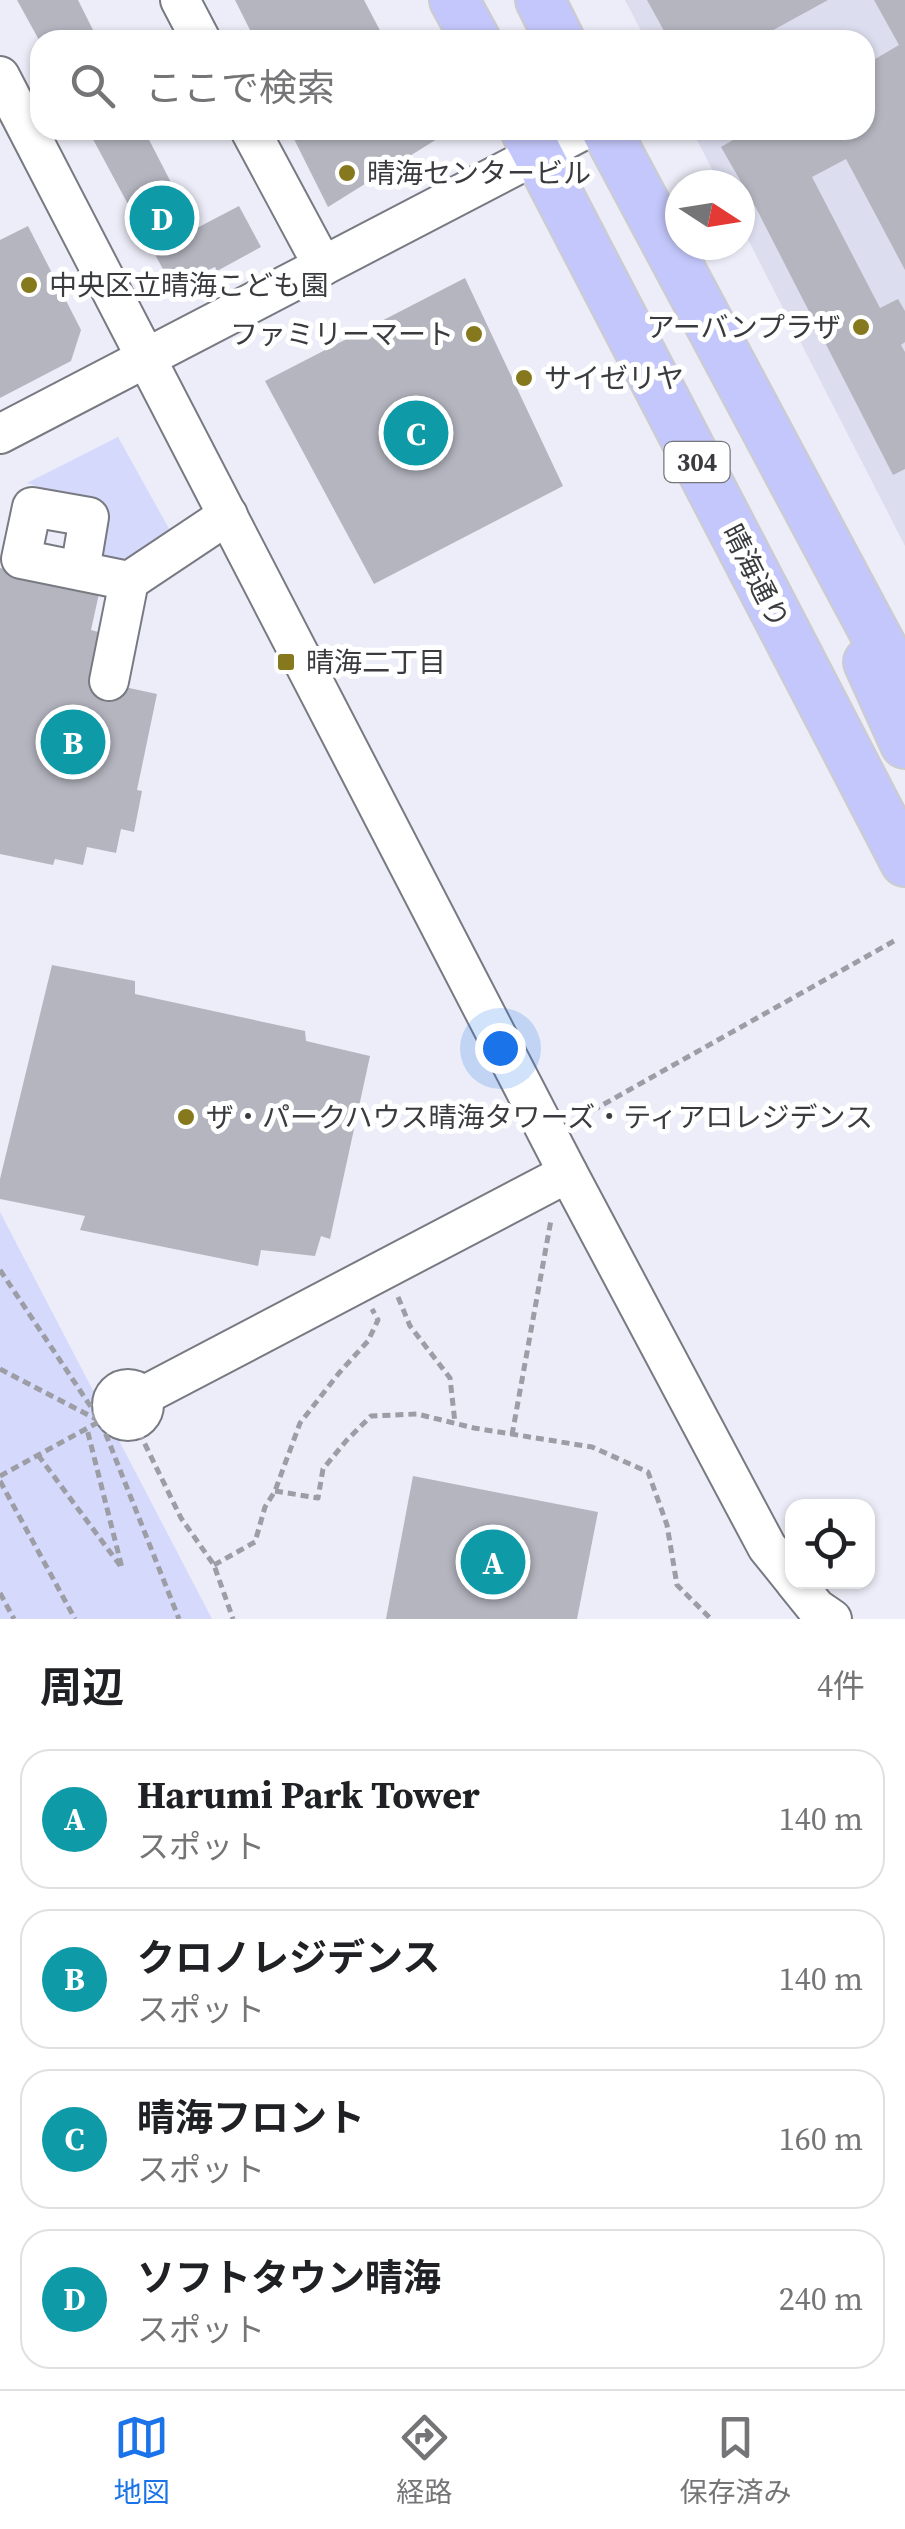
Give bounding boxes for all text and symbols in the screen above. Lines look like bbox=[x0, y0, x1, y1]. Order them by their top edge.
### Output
search box bbox=[30, 30, 875, 140]
icon: search bbox=[65, 58, 120, 113]
text: ここで検索 bbox=[145, 62, 335, 114]
place label: 晴海センタービル bbox=[367, 154, 591, 192]
marker: 晴海センタービル bbox=[336, 162, 358, 184]
north arrow bbox=[665, 170, 755, 260]
pin: D bbox=[130, 180, 194, 256]
place label: 中央区立晴海こども園 bbox=[49, 266, 329, 304]
marker: 中央区立晴海こども園 bbox=[18, 274, 40, 296]
place label: アーバンプラザ bbox=[646, 308, 841, 346]
place label: ファミリーマート bbox=[230, 315, 454, 353]
marker: アーバンプラザ bbox=[850, 316, 872, 338]
marker: ファミリーマート bbox=[463, 323, 485, 345]
place label: サイゼリヤ bbox=[544, 359, 684, 397]
marker: サイゼリヤ bbox=[513, 367, 535, 389]
pin: C bbox=[384, 396, 448, 470]
road number: 304 bbox=[664, 442, 730, 482]
street label: 晴海通り bbox=[714, 517, 798, 635]
place label: 晴海二丁目 bbox=[306, 643, 446, 681]
marker: 晴海二丁目 bbox=[275, 651, 297, 673]
pin: B bbox=[40, 704, 106, 780]
your location bbox=[475, 1023, 526, 1074]
place label: ザ・パークハウス晴海タワーズ・ティアロレジデンス bbox=[206, 1098, 873, 1136]
marker: ザ・パークハウス晴海タワーズ・ティアロレジデンス bbox=[175, 1106, 197, 1128]
map controls bbox=[785, 1499, 875, 1589]
button: locate bbox=[785, 1499, 875, 1589]
pin: A bbox=[460, 1524, 526, 1600]
text: 周辺 bbox=[40, 1658, 124, 1716]
text: 4件 bbox=[817, 1664, 865, 1708]
text: Harumi Park Tower bbox=[137, 1769, 480, 1821]
text: A bbox=[64, 1797, 85, 1841]
text: 140 m bbox=[779, 1797, 863, 1841]
text: スポット bbox=[137, 1825, 265, 1869]
text: クロノレジデンス bbox=[137, 1932, 440, 1984]
text: B bbox=[64, 1957, 85, 2001]
text: 140 m bbox=[779, 1957, 863, 2001]
text: スポット bbox=[137, 1988, 265, 2032]
text: 晴海フロント bbox=[137, 2092, 365, 2144]
text: C bbox=[65, 2117, 84, 2161]
text: 160 m bbox=[779, 2117, 863, 2161]
text: スポット bbox=[137, 2148, 265, 2192]
text: ソフトタウン晴海 bbox=[137, 2252, 441, 2304]
text: D bbox=[63, 2277, 86, 2321]
text: 240 m bbox=[779, 2277, 863, 2321]
text: スポット bbox=[137, 2308, 265, 2352]
tab: 地図 bbox=[113, 2410, 170, 2511]
tab: 経路 bbox=[396, 2410, 453, 2511]
tab: 保存済み bbox=[679, 2410, 792, 2511]

